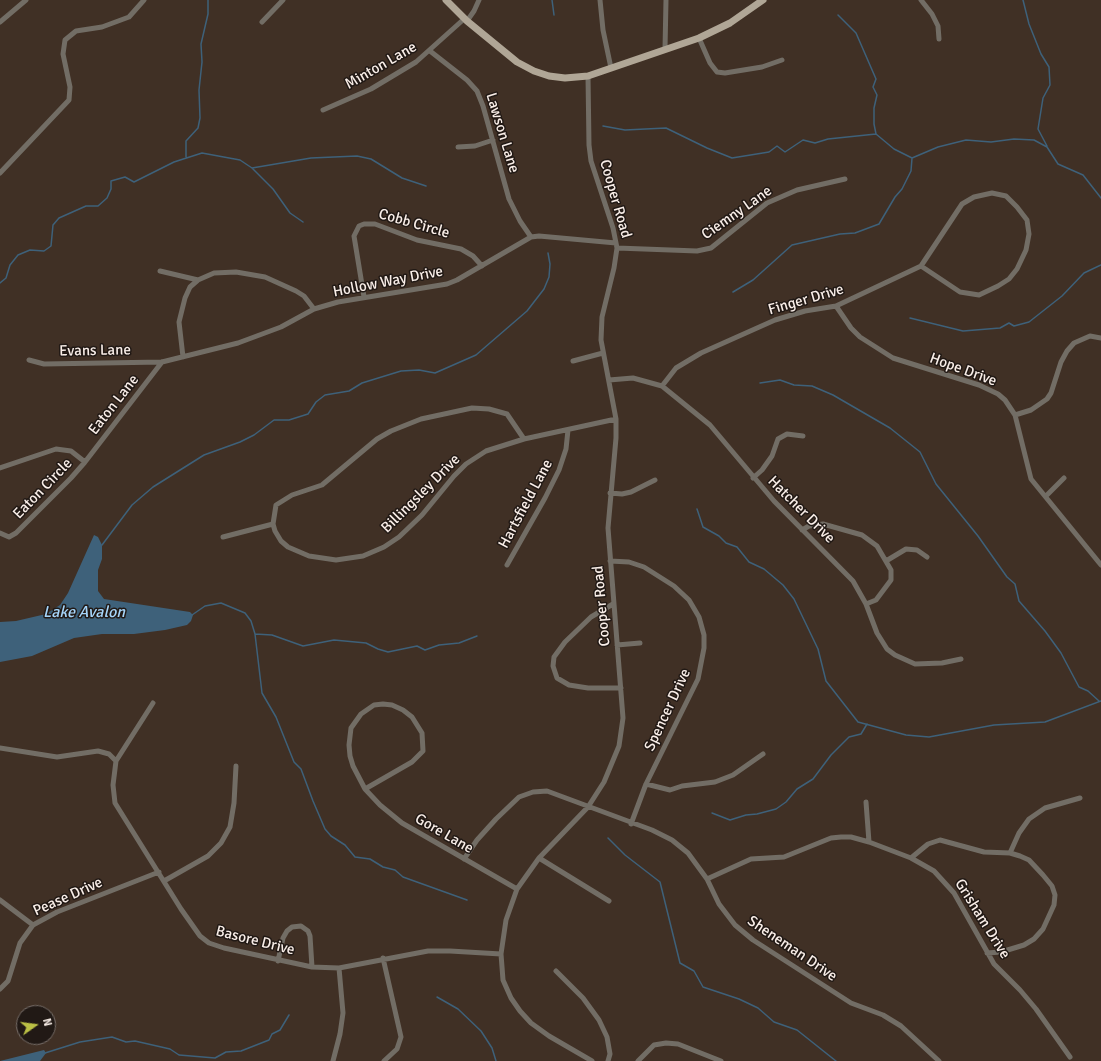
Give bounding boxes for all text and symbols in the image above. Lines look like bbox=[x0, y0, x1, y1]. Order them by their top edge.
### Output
street label: Minton Lane bbox=[342, 38, 420, 94]
street label: Lawson Lane bbox=[481, 91, 523, 175]
street label: Cooper Road bbox=[595, 158, 635, 240]
street label: Ciemny Lane bbox=[698, 182, 776, 244]
street label: Cobb Circle bbox=[376, 205, 452, 243]
street label: Hollow Way Drive bbox=[331, 263, 445, 301]
street label: Finger Drive bbox=[766, 281, 846, 319]
street label: Evans Lane bbox=[59, 341, 131, 361]
street label: Hope Drive bbox=[927, 350, 999, 390]
street label: Eaton Lane bbox=[85, 371, 143, 439]
street label: Billingsley Drive bbox=[378, 451, 464, 537]
street label: Eaton Circle bbox=[10, 455, 76, 523]
street label: Hartsfield Lane bbox=[495, 456, 557, 552]
street label: Hatcher Drive bbox=[764, 473, 838, 547]
street label: Cooper Road bbox=[590, 565, 614, 647]
water label: Lake Avalon bbox=[43, 603, 125, 623]
street label: Spencer Drive bbox=[641, 666, 695, 754]
street label: Gore Lane bbox=[412, 810, 476, 858]
street label: Pease Drive bbox=[30, 874, 106, 920]
street label: Grisham Drive bbox=[950, 876, 1014, 962]
street label: Sheneman Drive bbox=[744, 912, 840, 986]
street label: Basore Drive bbox=[214, 923, 296, 959]
north arrow bbox=[16, 1005, 56, 1045]
text: N bbox=[40, 1017, 54, 1028]

